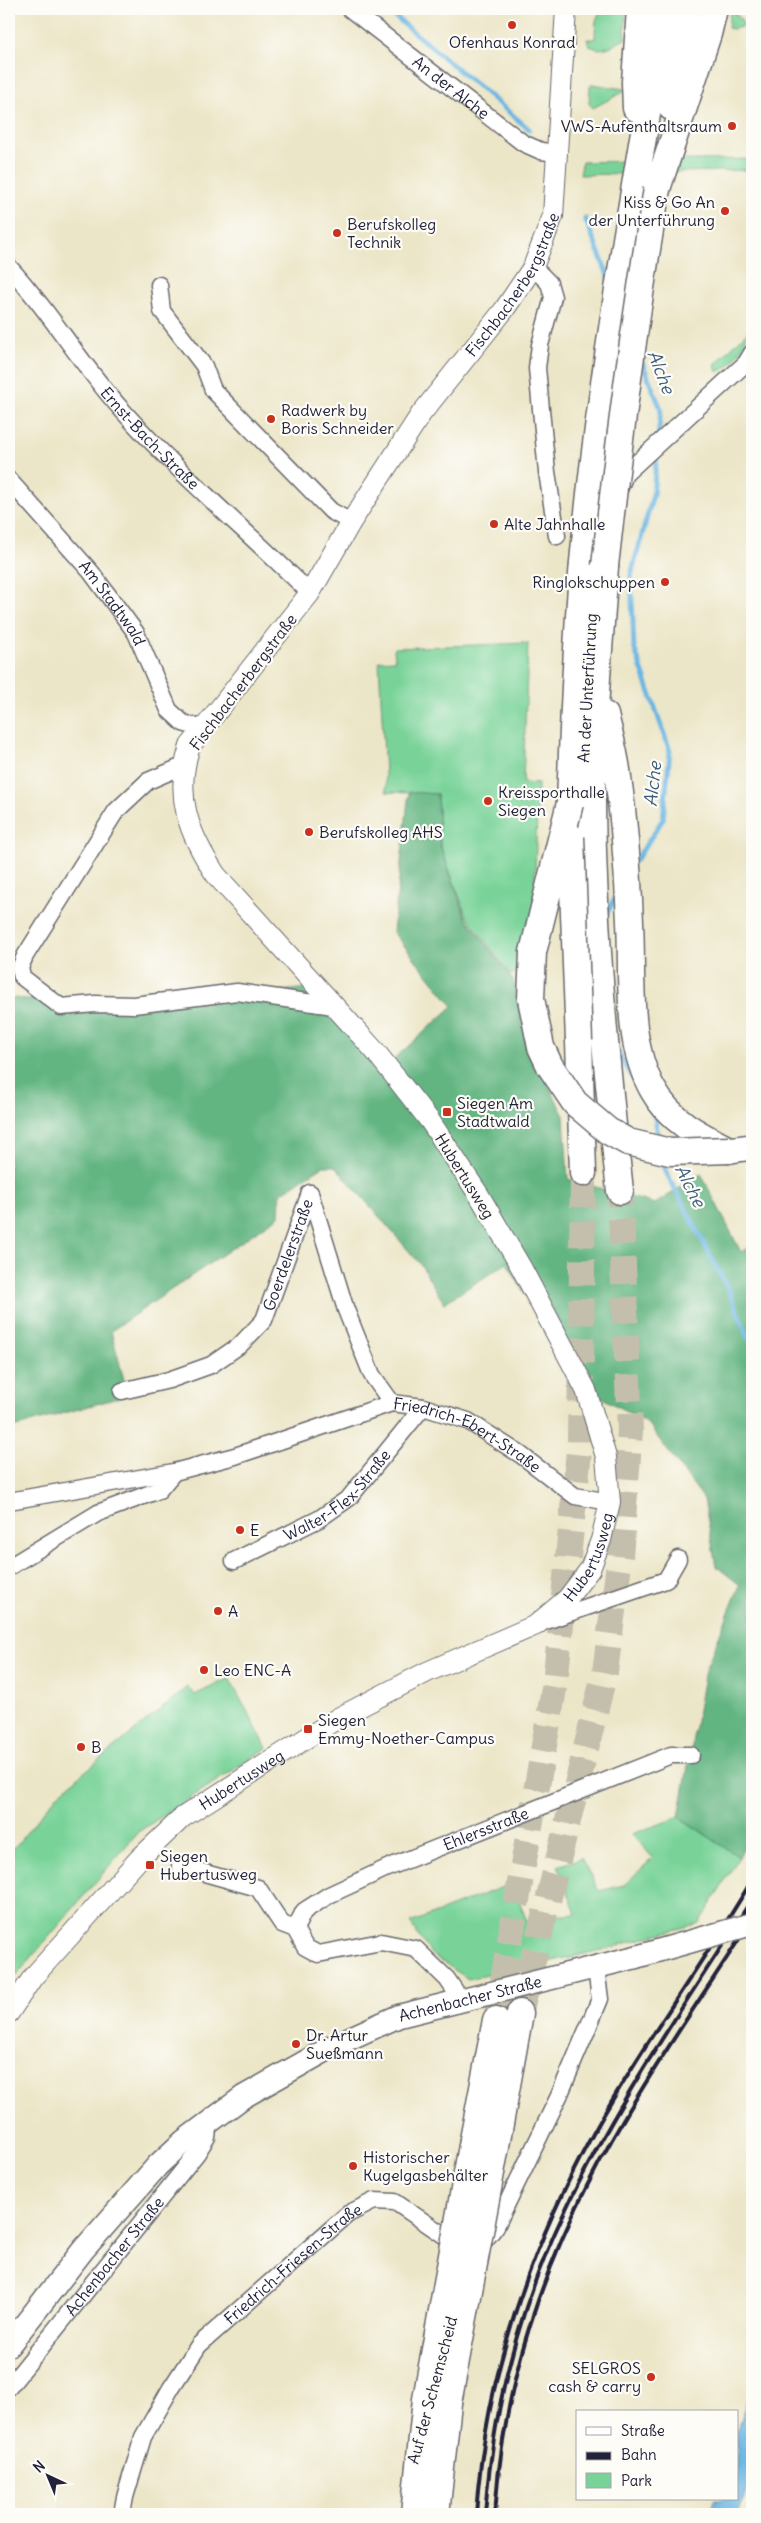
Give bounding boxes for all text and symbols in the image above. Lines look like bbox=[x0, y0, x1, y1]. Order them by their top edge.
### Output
marker: Ofenhaus Konrad bbox=[506, 19, 518, 31]
place label: Ofenhaus Konrad bbox=[449, 32, 575, 52]
street label: An der Alche bbox=[409, 51, 494, 123]
place label: VWS-Aufenthaltsraum bbox=[561, 116, 722, 136]
marker: VWS-Aufenthaltsraum bbox=[726, 120, 738, 132]
place label: Kiss & Go An der Unterführung bbox=[589, 192, 715, 230]
marker: Kiss & Go An der Unterführung bbox=[719, 205, 731, 217]
street label: Fischbacherbergstraße bbox=[461, 210, 563, 360]
place label: Berufskolleg Technik bbox=[347, 214, 436, 252]
marker: Berufskolleg Technik bbox=[331, 227, 343, 239]
water label: Alche bbox=[643, 347, 681, 398]
street label: Ernst-Bach-Straße bbox=[96, 383, 204, 493]
place label: Radwerk by Boris Schneider bbox=[281, 400, 394, 438]
marker: Radwerk by Boris Schneider bbox=[265, 413, 277, 425]
place label: Alte Jahnhalle bbox=[504, 514, 605, 534]
marker: Alte Jahnhalle bbox=[488, 518, 500, 530]
street label: Am Stadtwald bbox=[75, 556, 150, 648]
place label: Ringlokschuppen bbox=[532, 572, 655, 592]
marker: Ringlokschuppen bbox=[659, 576, 671, 588]
street label: Fischbacherbergstraße bbox=[185, 610, 301, 754]
street label: An der Unterführung bbox=[573, 613, 601, 763]
water label: Alche bbox=[639, 759, 666, 807]
place label: Kreissporthalle Siegen bbox=[498, 782, 605, 820]
marker: Kreissporthalle Siegen bbox=[482, 795, 494, 807]
place label: Berufskolleg AHS bbox=[319, 822, 443, 842]
marker: Berufskolleg AHS bbox=[303, 826, 315, 838]
place label: Siegen Am Stadtwald bbox=[457, 1093, 533, 1131]
marker: Siegen Am Stadtwald bbox=[441, 1106, 453, 1118]
street label: Hubertusweg bbox=[431, 1130, 499, 1222]
water label: Alche bbox=[670, 1161, 711, 1212]
street label: Goerdelerstraße bbox=[258, 1196, 317, 1314]
street label: Friedrich-Ebert-Straße bbox=[392, 1393, 545, 1477]
street label: Walter-Flex-Straße bbox=[280, 1445, 395, 1545]
street label: Hubertusweg bbox=[559, 1511, 617, 1605]
place label: E bbox=[250, 1520, 259, 1540]
marker: E bbox=[234, 1524, 246, 1536]
place label: A bbox=[228, 1601, 238, 1621]
marker: A bbox=[212, 1605, 224, 1617]
place label: Leo ENC-A bbox=[214, 1660, 291, 1680]
marker: Leo ENC-A bbox=[198, 1664, 210, 1676]
place label: Siegen Emmy-Noether-Campus bbox=[318, 1710, 495, 1748]
marker: Siegen Emmy-Noether-Campus bbox=[302, 1723, 314, 1735]
place label: B bbox=[91, 1737, 101, 1757]
marker: B bbox=[75, 1741, 87, 1753]
street label: Hubertusweg bbox=[195, 1745, 288, 1814]
street label: Ehlersstraße bbox=[440, 1803, 531, 1855]
place label: Siegen Hubertusweg bbox=[160, 1846, 257, 1884]
marker: Siegen Hubertusweg bbox=[144, 1859, 156, 1871]
street label: Achenbacher Straße bbox=[397, 1971, 544, 2026]
place label: Dr. Artur Sueßmann bbox=[306, 2025, 383, 2063]
marker: Dr. Artur Sueßmann bbox=[290, 2038, 302, 2050]
place label: Historischer Kugelgasbehälter bbox=[363, 2147, 489, 2185]
marker: Historischer Kugelgasbehälter bbox=[347, 2160, 359, 2172]
street label: Achenbacher Straße bbox=[60, 2193, 168, 2319]
street label: Friedrich-Friesen-Straße bbox=[220, 2199, 365, 2329]
street label: Auf der Schemscheid bbox=[403, 2314, 461, 2466]
place label: SELGROS cash & carry bbox=[548, 2358, 641, 2396]
marker: SELGROS cash & carry bbox=[645, 2371, 657, 2383]
legend bbox=[576, 2410, 738, 2500]
text: Straße bbox=[621, 2421, 665, 2440]
text: Bahn bbox=[621, 2445, 657, 2464]
north arrow bbox=[22, 2450, 72, 2500]
text: N bbox=[29, 2457, 49, 2476]
text: Park bbox=[621, 2471, 652, 2490]

